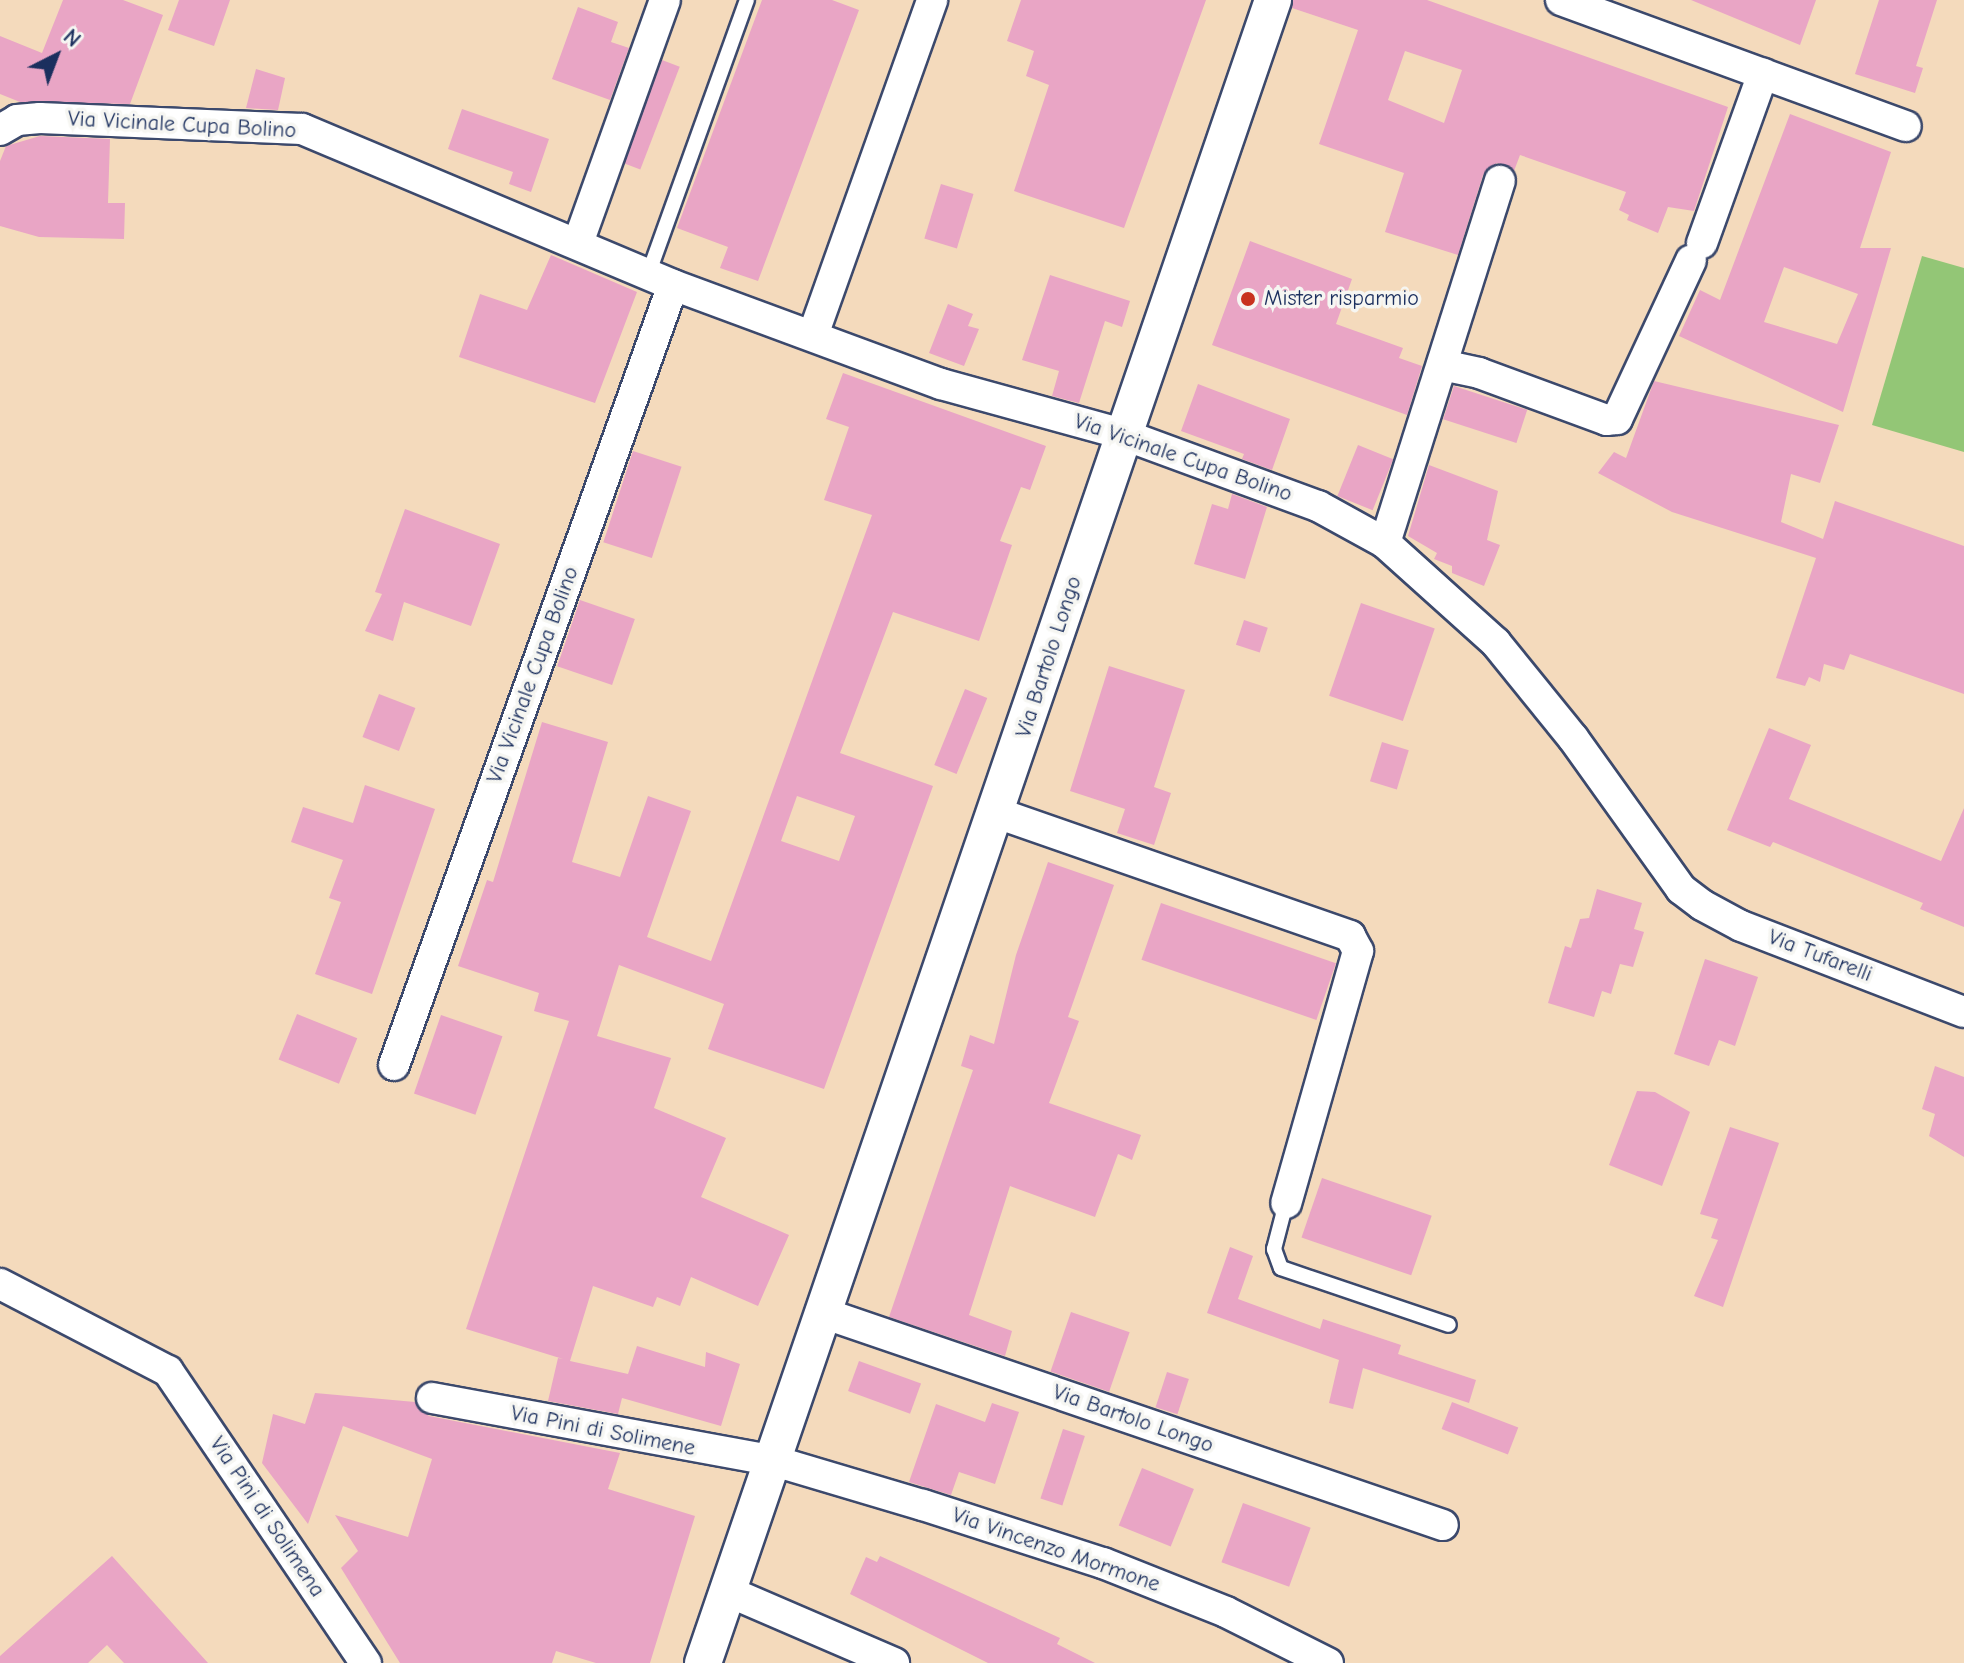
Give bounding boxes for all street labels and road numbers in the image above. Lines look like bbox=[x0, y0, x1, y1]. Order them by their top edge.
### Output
street label: Via Vicinale Cupa Bolino bbox=[67, 106, 297, 144]
street label: Via Vicinale Cupa Bolino bbox=[1071, 408, 1295, 508]
street label: Via Vicinale Cupa Bolino bbox=[482, 563, 584, 787]
street label: Via Bartolo Longo bbox=[1010, 573, 1088, 741]
street label: Via Tufarelli bbox=[1764, 924, 1876, 988]
street label: Via Bartolo Longo bbox=[1049, 1379, 1217, 1459]
street label: Via Pini di Solimene bbox=[509, 1400, 697, 1462]
street label: Via Pini di Solimena bbox=[204, 1432, 330, 1602]
street label: Via Vincenzo Mormone bbox=[949, 1502, 1163, 1598]

